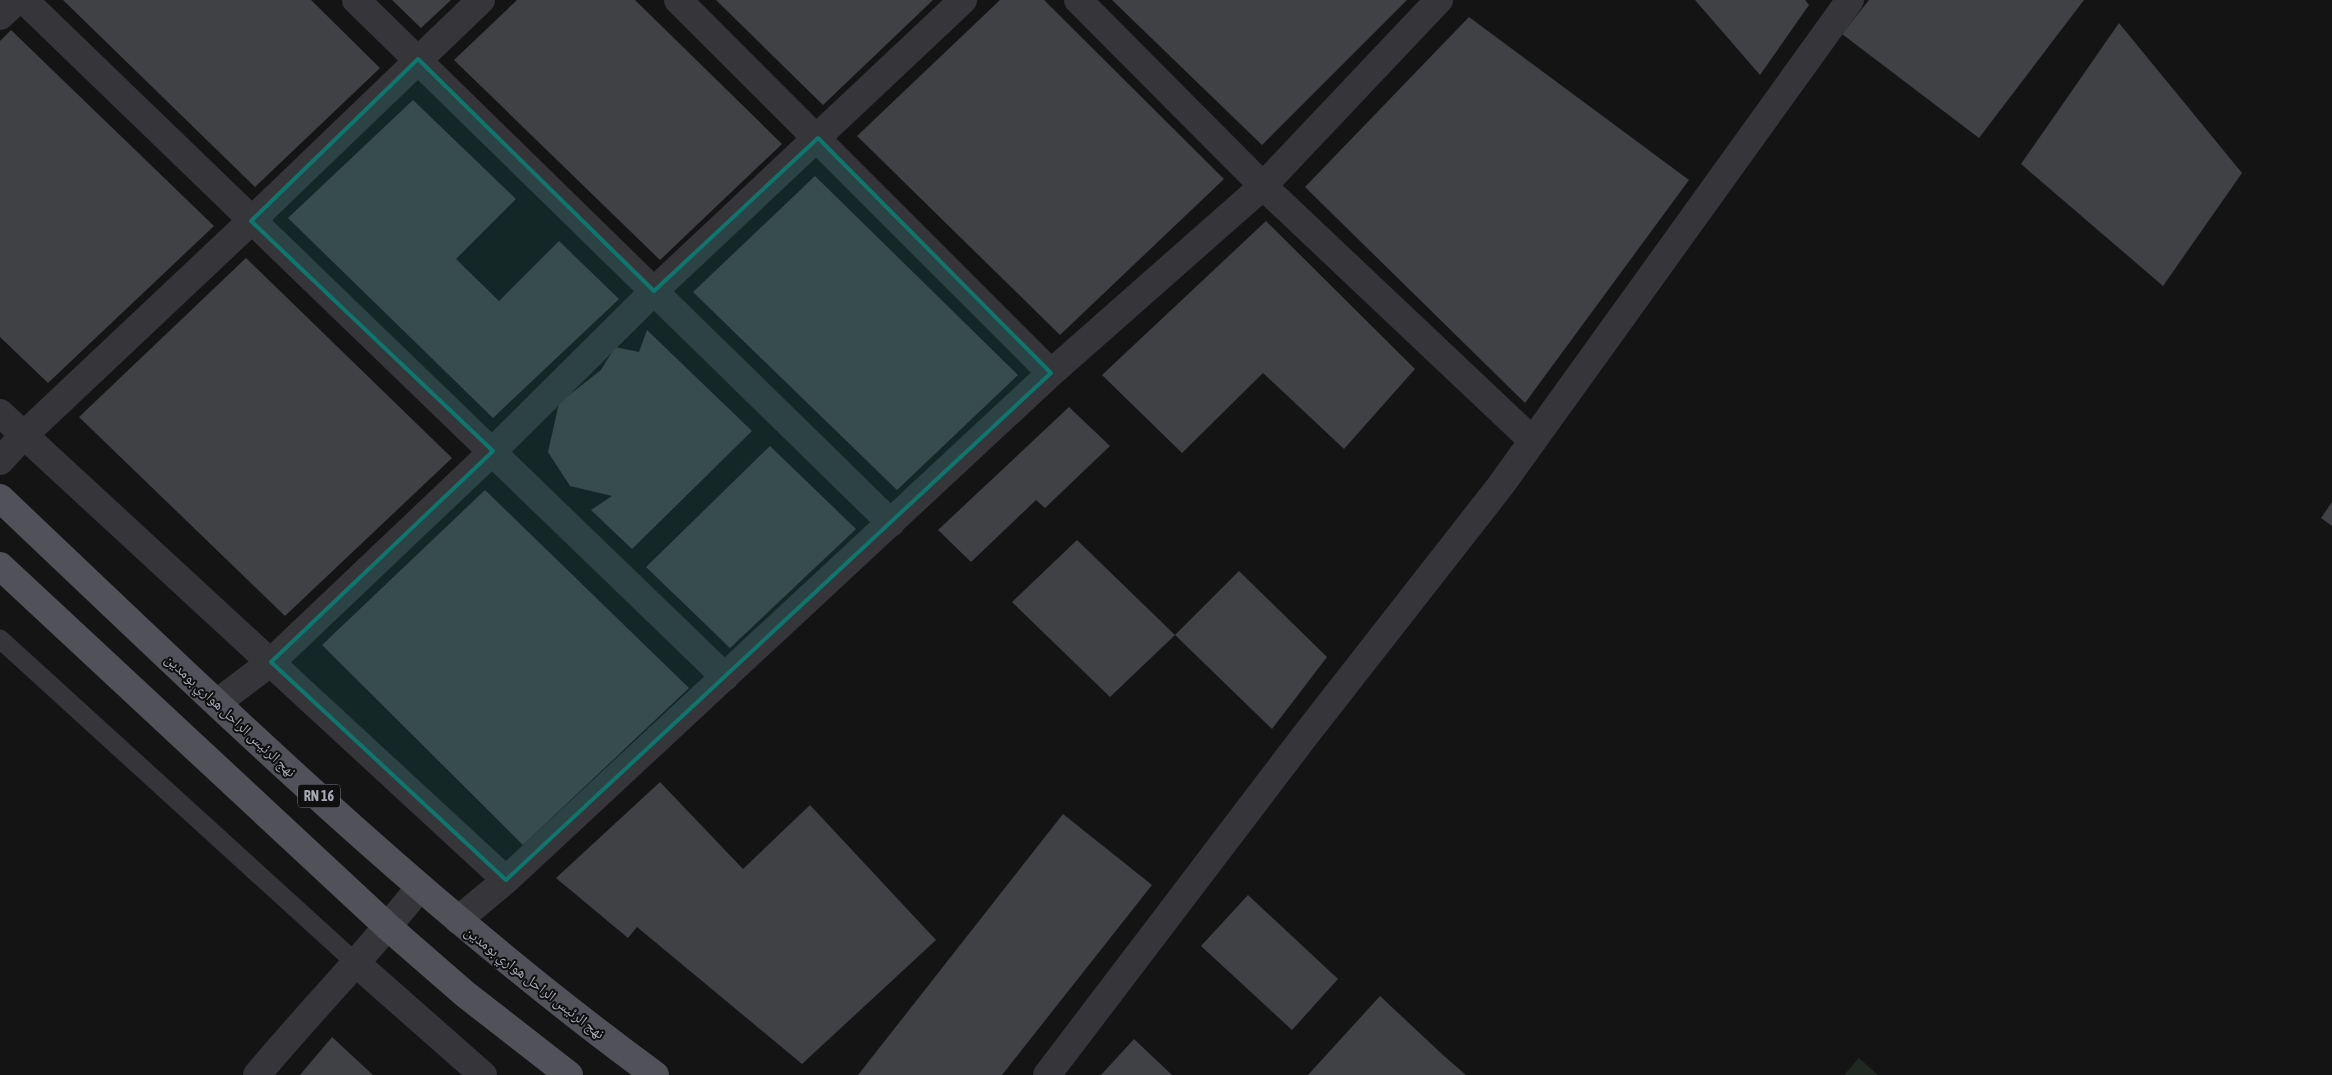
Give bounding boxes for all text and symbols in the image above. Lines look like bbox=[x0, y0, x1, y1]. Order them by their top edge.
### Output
street label: نهج الرئيس الراحل هواري بومدين bbox=[159, 650, 300, 783]
road number: RN 16 bbox=[298, 784, 340, 808]
street label: نهج الرئيس الراحل هواري بومدين bbox=[459, 922, 608, 1045]

